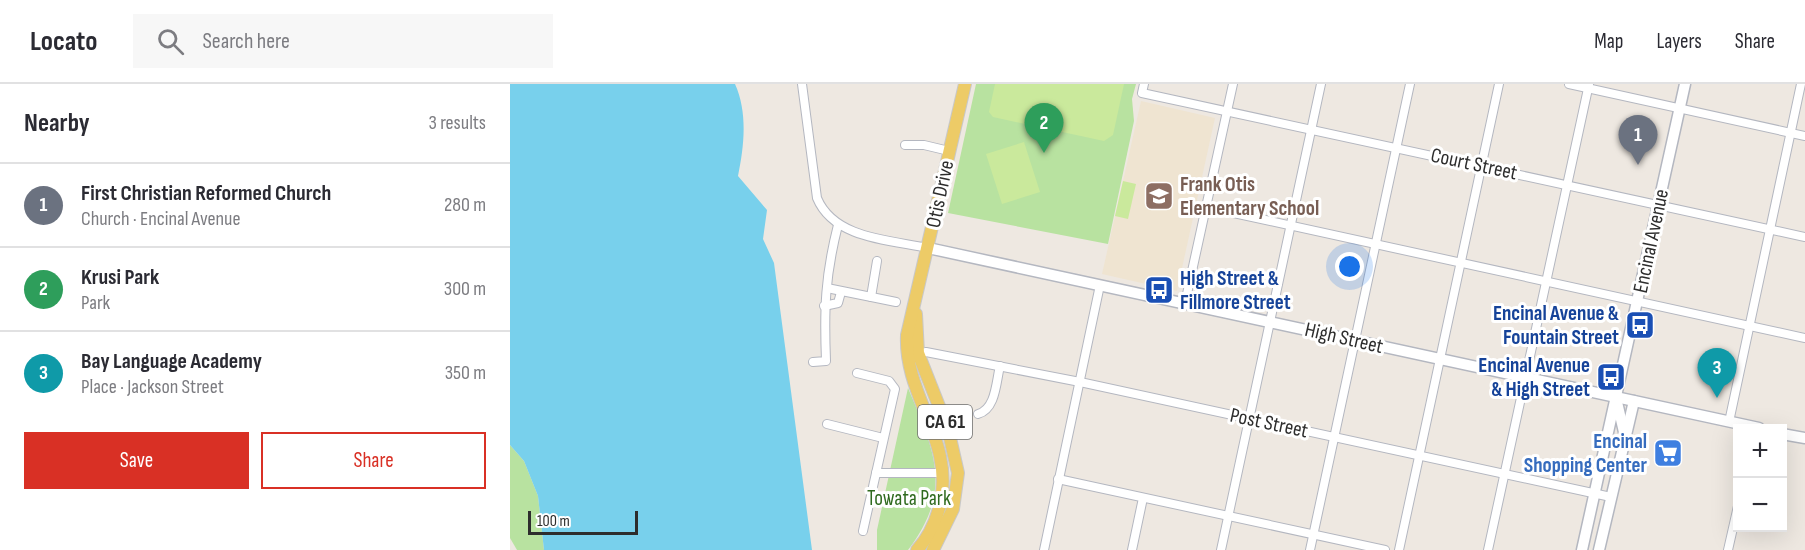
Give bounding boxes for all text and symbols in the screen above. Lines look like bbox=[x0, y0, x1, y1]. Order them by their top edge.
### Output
search box bbox=[133, 14, 553, 68]
text: Locato bbox=[30, 25, 97, 58]
icon: search bbox=[154, 25, 187, 58]
text: Search here bbox=[202, 28, 290, 55]
text: Map bbox=[1594, 29, 1623, 54]
text: Layers bbox=[1656, 29, 1702, 54]
text: Share bbox=[1735, 29, 1775, 54]
pin: 2 bbox=[1024, 104, 1064, 153]
text: Nearby bbox=[24, 108, 90, 139]
text: 3 results bbox=[429, 111, 486, 135]
pin: 1 bbox=[1618, 116, 1658, 165]
street label: Court Street bbox=[1428, 143, 1520, 185]
street label: Otis Drive bbox=[921, 158, 959, 230]
place label: Frank Otis Elementary School bbox=[1180, 172, 1319, 221]
text: First Christian Reformed Church bbox=[81, 180, 331, 207]
school or university icon: Frank Otis Elementary School bbox=[1143, 180, 1175, 212]
street label: Encinal Avenue bbox=[1628, 187, 1674, 295]
text: 1 bbox=[40, 193, 47, 217]
text: 280 m bbox=[444, 193, 486, 217]
text: Church · Encinal Avenue bbox=[81, 207, 241, 231]
your location bbox=[1335, 252, 1364, 281]
text: Krusi Park bbox=[81, 264, 159, 291]
place label: High Street & Fillmore Street bbox=[1180, 266, 1291, 315]
bus stop icon: High Street & Fillmore Street bbox=[1143, 274, 1175, 306]
text: 2 bbox=[39, 277, 48, 301]
text: 300 m bbox=[444, 277, 486, 301]
text: Park bbox=[81, 291, 110, 315]
place label: Encinal Avenue & Fountain Street bbox=[1493, 301, 1619, 350]
bus stop icon: Encinal Avenue & Fountain Street bbox=[1624, 309, 1656, 341]
street label: High Street bbox=[1302, 317, 1386, 359]
text: Bay Language Academy bbox=[81, 348, 262, 375]
pin: 3 bbox=[1698, 348, 1736, 398]
place label: Encinal Avenue & High Street bbox=[1478, 353, 1590, 402]
text: 3 bbox=[39, 361, 48, 385]
text: 350 m bbox=[445, 361, 486, 385]
bus stop icon: Encinal Avenue & High Street bbox=[1595, 361, 1627, 393]
text: Place · Jackson Street bbox=[81, 375, 224, 399]
street label: Post Street bbox=[1228, 403, 1310, 443]
road number: CA 61 bbox=[918, 405, 972, 439]
map controls bbox=[1733, 424, 1787, 532]
button: + bbox=[1733, 424, 1787, 478]
place label: Encinal Shopping Center bbox=[1524, 429, 1648, 478]
button: Save bbox=[24, 432, 249, 489]
button: Share bbox=[261, 432, 486, 489]
supermarket icon: Encinal Shopping Center bbox=[1652, 437, 1684, 469]
button: − bbox=[1733, 478, 1787, 532]
park label: Towata Park bbox=[867, 486, 951, 511]
scale bar bbox=[528, 508, 638, 536]
text: 100 m bbox=[537, 512, 570, 531]

